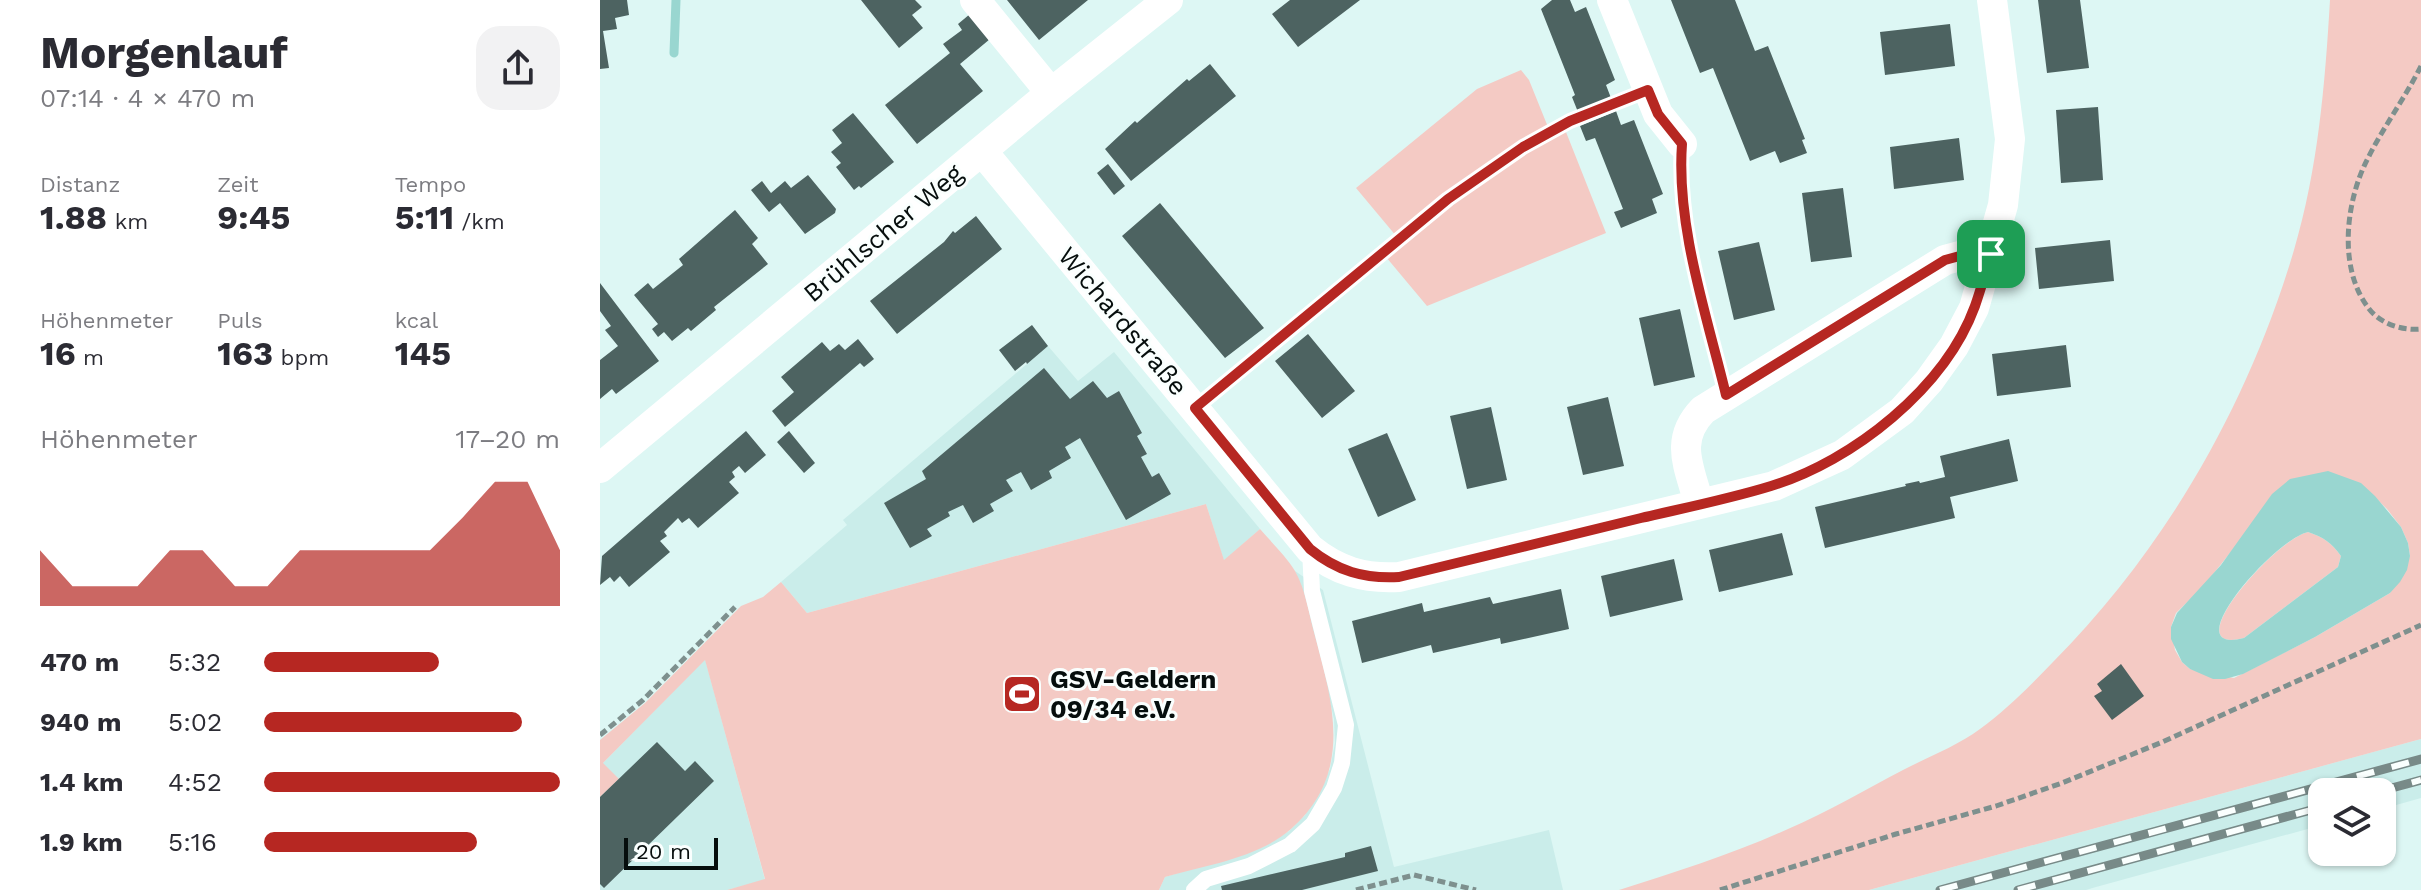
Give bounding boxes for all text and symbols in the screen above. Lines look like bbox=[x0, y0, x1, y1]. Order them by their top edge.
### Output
button: share bbox=[476, 26, 560, 110]
text: Morgenlauf bbox=[40, 27, 288, 79]
text: 07:14 · 4 × 470 m bbox=[40, 83, 255, 113]
street label: Brühlscher Weg bbox=[797, 158, 969, 308]
text: Distanz bbox=[40, 172, 120, 197]
text: Zeit bbox=[217, 172, 258, 197]
text: Tempo bbox=[395, 172, 466, 197]
text: 1.88 bbox=[40, 197, 107, 237]
text: 9:45 bbox=[217, 197, 290, 237]
text: 5:11 bbox=[395, 197, 454, 237]
text: km bbox=[107, 209, 148, 234]
text: /km bbox=[454, 209, 505, 234]
pin bbox=[1957, 220, 2025, 288]
icon: arrive bbox=[1969, 232, 2013, 276]
street label: Wichardstraße bbox=[1052, 241, 1194, 401]
text: Höhenmeter bbox=[40, 308, 173, 333]
text: Puls bbox=[217, 308, 263, 333]
text: kcal bbox=[395, 308, 438, 333]
text: 16 bbox=[40, 333, 76, 373]
text: 163 bbox=[217, 333, 273, 373]
text: 145 bbox=[395, 333, 451, 373]
text: m bbox=[76, 345, 104, 370]
text: bpm bbox=[273, 345, 329, 370]
text: Höhenmeter bbox=[40, 424, 198, 454]
text: 17–20 m bbox=[455, 424, 560, 454]
text: 470 m bbox=[40, 647, 119, 677]
text: 5:32 bbox=[168, 647, 221, 677]
place label: GSV-Geldern 09/34 e.V. bbox=[1050, 664, 1216, 724]
sports icon: GSV-Geldern 09/34 e.V. bbox=[1001, 673, 1043, 715]
text: 940 m bbox=[40, 707, 121, 737]
text: 5:02 bbox=[168, 707, 222, 737]
text: 1.4 km bbox=[40, 767, 124, 797]
text: 4:52 bbox=[168, 767, 222, 797]
map controls bbox=[2308, 778, 2396, 866]
button: layers bbox=[2308, 778, 2396, 866]
text: 1.9 km bbox=[40, 827, 123, 857]
text: 5:16 bbox=[168, 827, 217, 857]
scale bar bbox=[624, 834, 718, 870]
text: 20 m bbox=[636, 839, 691, 864]

